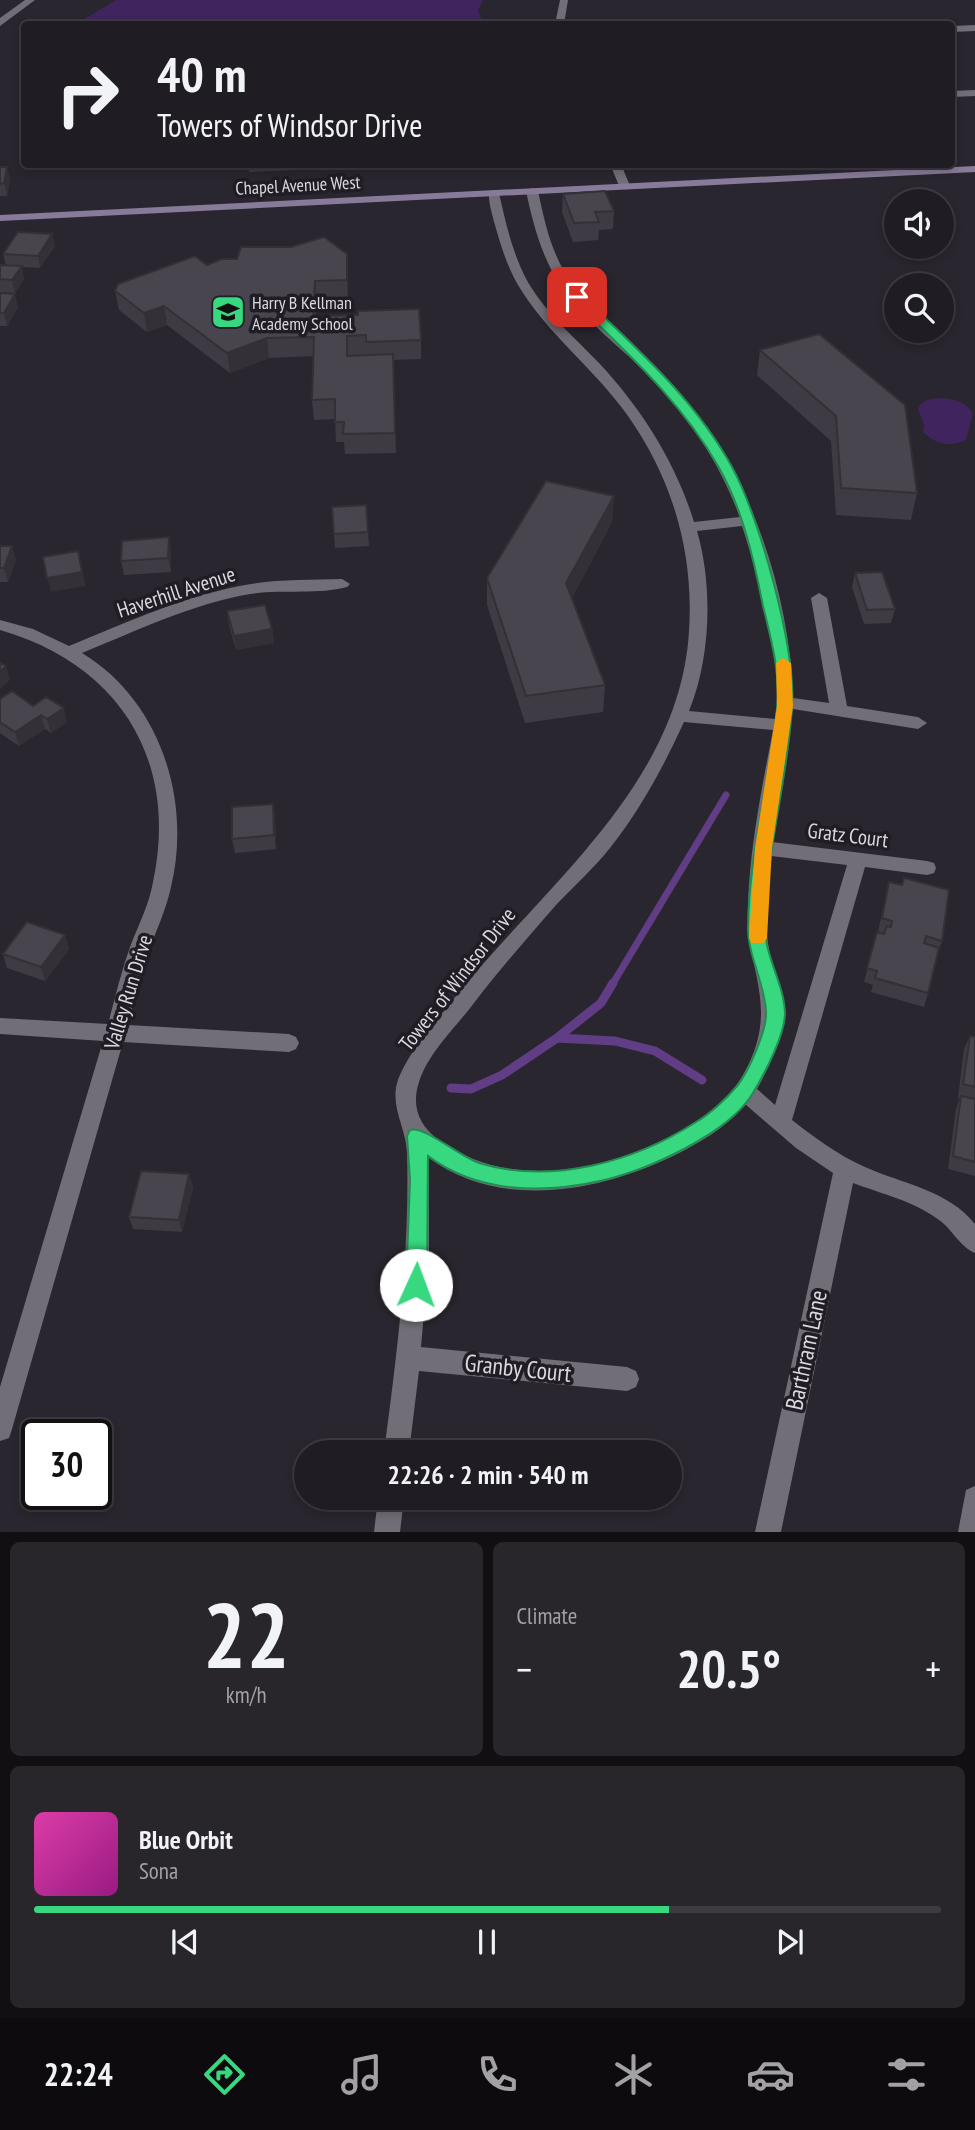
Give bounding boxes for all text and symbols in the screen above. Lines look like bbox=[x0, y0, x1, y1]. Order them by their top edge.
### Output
text: 40 m bbox=[157, 42, 246, 106]
icon: right bbox=[42, 49, 133, 140]
text: Towers of Windsor Drive bbox=[157, 104, 422, 146]
street label: Chapel Avenue West bbox=[235, 170, 361, 200]
map controls bbox=[884, 189, 954, 343]
button: sound bbox=[884, 189, 954, 259]
pin bbox=[547, 267, 607, 327]
button: search bbox=[884, 273, 954, 343]
icon: arrive bbox=[558, 278, 596, 316]
place label: Harry B Kellman Academy School bbox=[252, 291, 354, 335]
school or university icon: Harry B Kellman Academy School bbox=[209, 293, 247, 331]
street label: Haverhill Avenue bbox=[113, 560, 239, 624]
street label: Gratz Court bbox=[806, 817, 890, 853]
street label: Towers of Windsor Drive bbox=[393, 902, 521, 1056]
street label: Valley Run Drive bbox=[98, 932, 158, 1053]
position arrow bbox=[379, 1248, 453, 1322]
street label: Barthram Lane bbox=[778, 1287, 834, 1413]
street label: Granby Court bbox=[463, 1347, 573, 1389]
speed limit sign: 30 bbox=[21, 1419, 112, 1510]
text: 22:26 · 2 min · 540 m bbox=[388, 1458, 588, 1491]
text: 22 bbox=[203, 1575, 290, 1693]
text: Climate bbox=[517, 1601, 577, 1630]
text: 20.5° bbox=[676, 1635, 781, 1702]
text: − bbox=[517, 1644, 532, 1693]
text: + bbox=[925, 1644, 941, 1693]
text: km/h bbox=[226, 1680, 267, 1709]
text: Blue Orbit bbox=[139, 1823, 233, 1856]
text: Sona bbox=[139, 1856, 178, 1885]
icon: previous bbox=[166, 1923, 204, 1961]
icon: pause bbox=[468, 1923, 506, 1961]
icon: next bbox=[771, 1923, 809, 1961]
icon: directions bbox=[200, 2050, 249, 2099]
icon: music bbox=[337, 2050, 386, 2099]
icon: phone bbox=[473, 2050, 522, 2099]
icon: climate bbox=[609, 2050, 658, 2099]
icon: car bbox=[746, 2050, 795, 2099]
icon: filters bbox=[882, 2050, 931, 2099]
text: 22:24 bbox=[44, 2053, 113, 2095]

